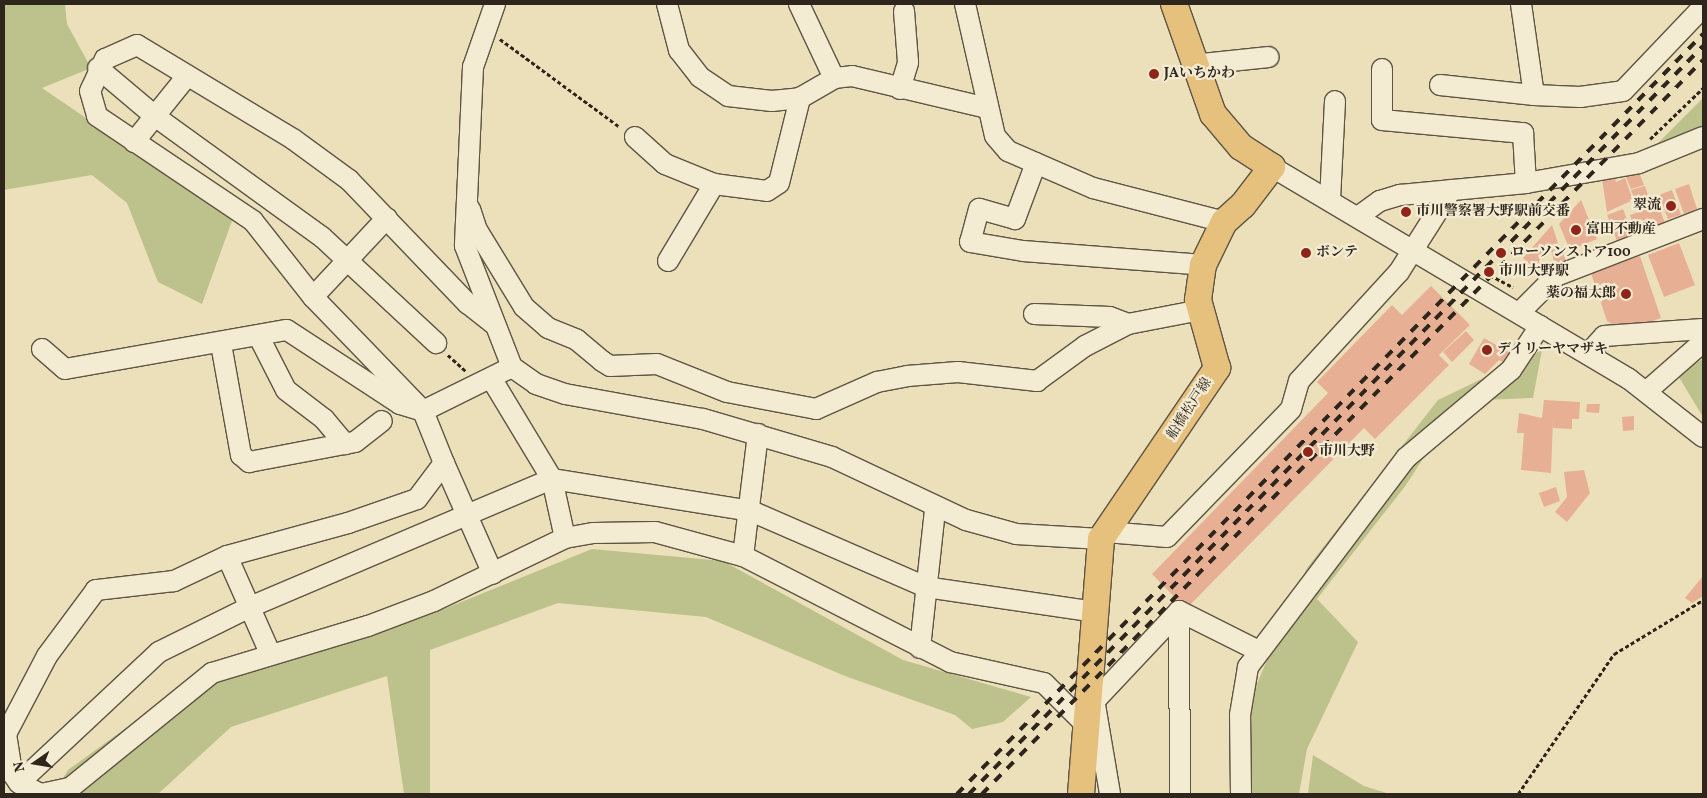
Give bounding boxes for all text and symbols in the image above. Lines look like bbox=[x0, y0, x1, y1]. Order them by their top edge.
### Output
place label: JAいちかわ bbox=[1164, 66, 1235, 82]
marker: JAいちかわ bbox=[1148, 68, 1160, 80]
place label: 翠流 bbox=[1633, 198, 1661, 214]
marker: 翠流 bbox=[1665, 200, 1677, 212]
place label: 市川警察署大野駅前交番 bbox=[1416, 204, 1570, 220]
marker: 市川警察署大野駅前交番 bbox=[1400, 206, 1412, 218]
place label: 富田不動産 bbox=[1586, 222, 1656, 238]
marker: 富田不動産 bbox=[1570, 224, 1582, 236]
place label: ボンテ bbox=[1316, 245, 1358, 261]
place label: ローソンストア100 bbox=[1511, 245, 1632, 261]
marker: ボンテ bbox=[1300, 247, 1312, 259]
marker: ローソンストア100 bbox=[1495, 247, 1507, 259]
place label: 市川大野駅 bbox=[1499, 264, 1569, 280]
marker: 市川大野駅 bbox=[1483, 266, 1495, 278]
place label: 薬の福太郎 bbox=[1546, 286, 1616, 302]
marker: 薬の福太郎 bbox=[1620, 288, 1632, 300]
place label: デイリーヤマザキ bbox=[1497, 342, 1609, 358]
marker: デイリーヤマザキ bbox=[1481, 344, 1493, 356]
street label: 船橋松戸線 bbox=[1164, 375, 1216, 443]
place label: 市川大野 bbox=[1319, 444, 1375, 460]
marker: 市川大野 bbox=[1301, 445, 1315, 459]
north arrow bbox=[10, 738, 60, 788]
text: N bbox=[9, 759, 30, 774]

